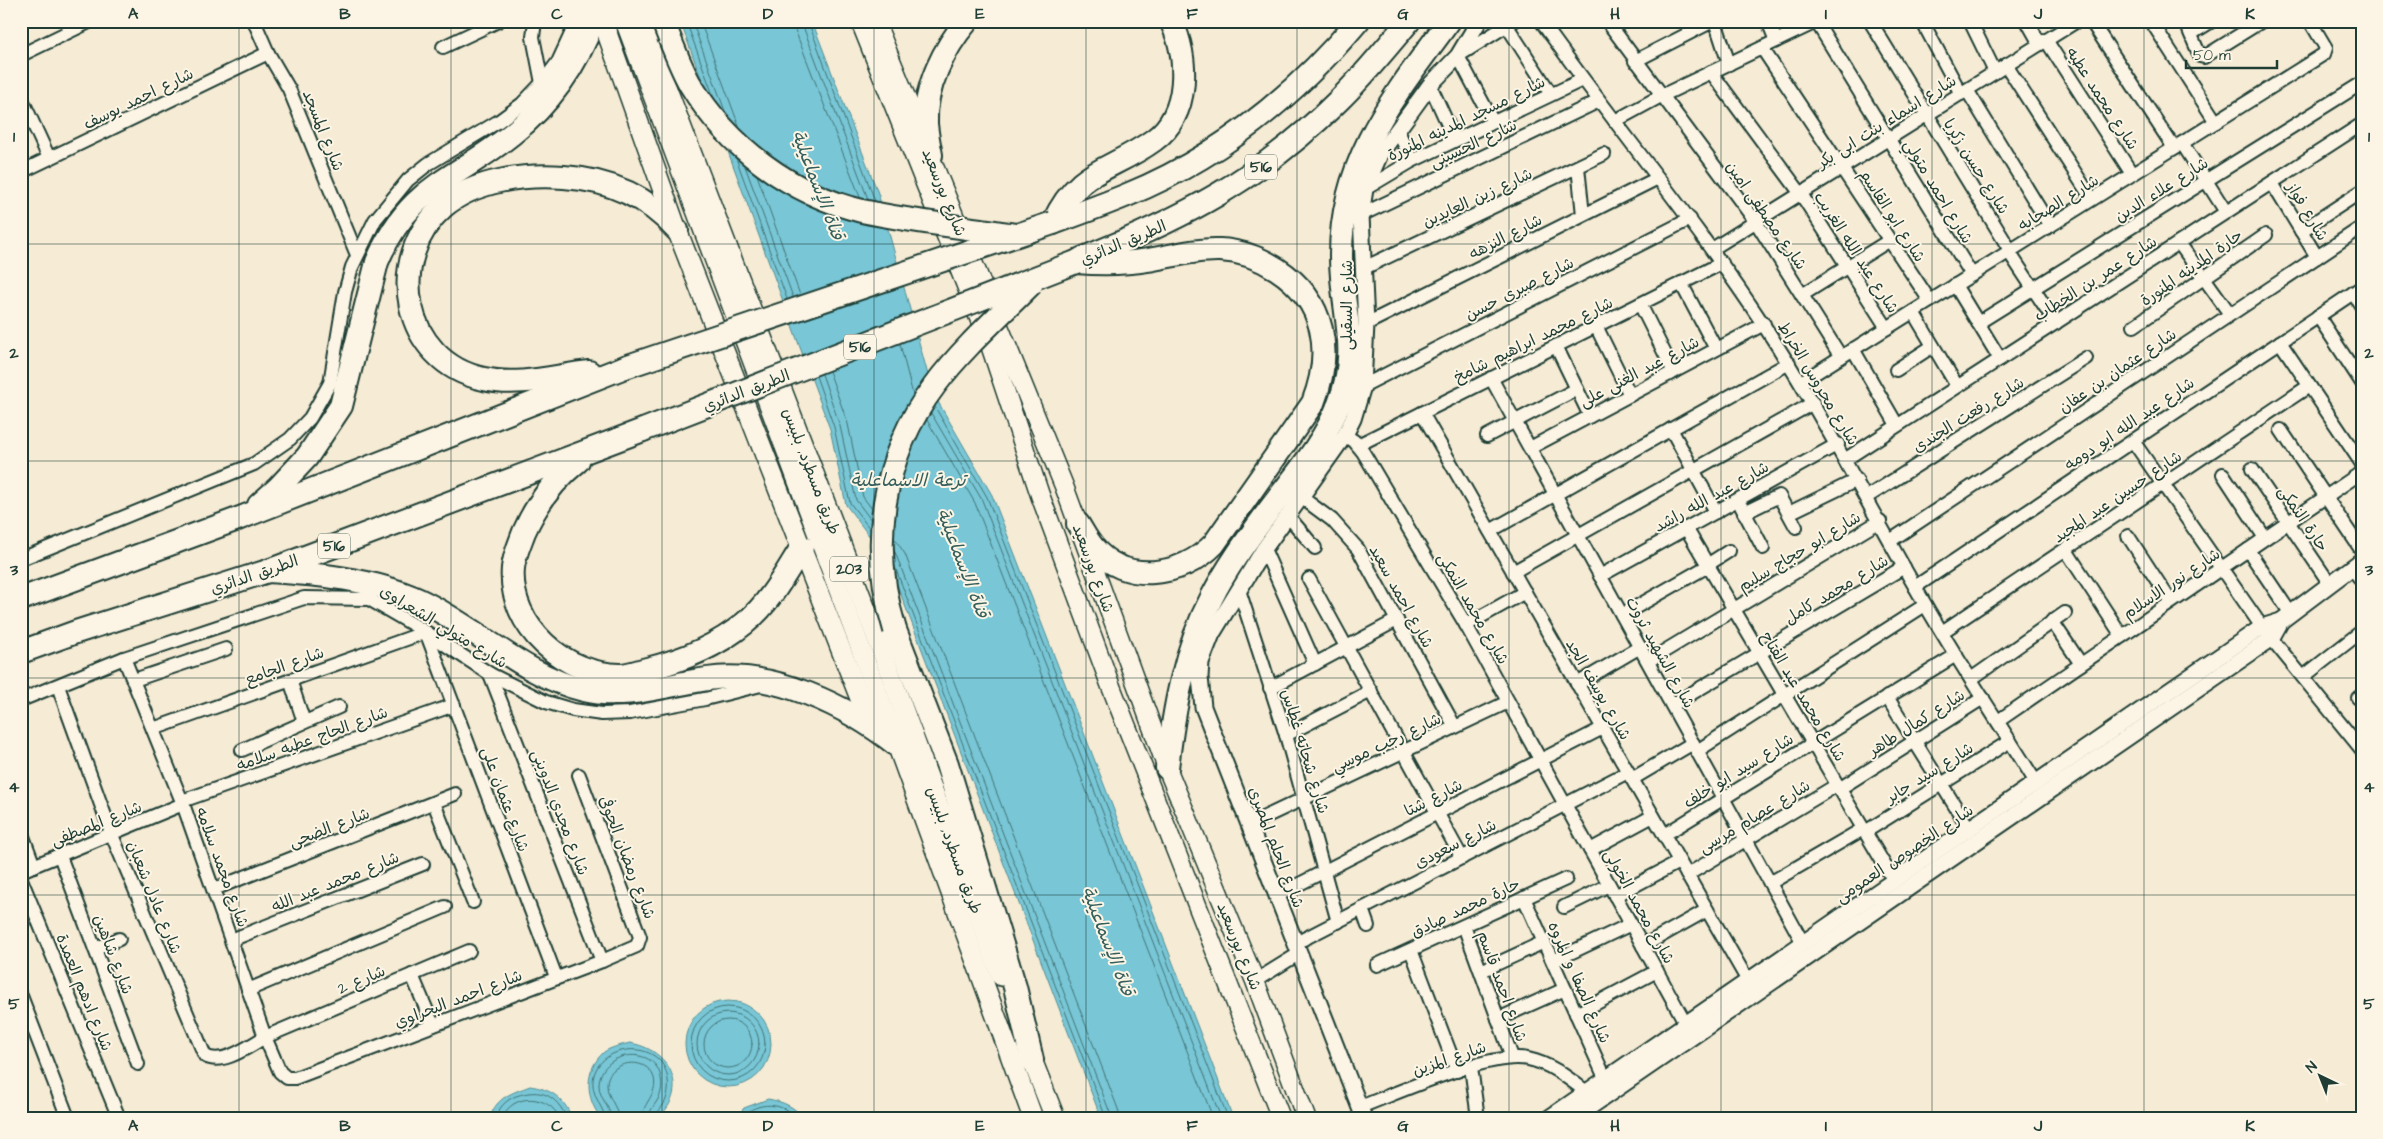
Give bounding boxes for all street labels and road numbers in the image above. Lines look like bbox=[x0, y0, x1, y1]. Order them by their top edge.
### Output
street label: شارع محمد عطيه bbox=[2061, 43, 2144, 154]
street label: شارع احمد يوسف bbox=[80, 63, 197, 135]
street label: شارع اسماء بنت ابى بكر bbox=[1811, 70, 1961, 175]
street label: شارع مسجد المدينه المنورة bbox=[1384, 71, 1549, 167]
street label: شارع المسجد bbox=[297, 87, 349, 174]
street label: شارع الحسينى bbox=[1426, 114, 1521, 174]
street label: شارع حسن زكريا bbox=[1938, 115, 2014, 219]
street label: شارع احمد متولي bbox=[1896, 135, 1978, 249]
street label: شارع بورسعيد bbox=[916, 145, 972, 240]
street label: شارع علاء الدين bbox=[2110, 152, 2213, 227]
road number: 516 bbox=[1245, 154, 1277, 180]
street label: شارع مصطفى امين bbox=[1720, 157, 1812, 274]
street label: شارع زين العابدين bbox=[1419, 163, 1536, 233]
street label: شارع ابو القاسم bbox=[1853, 165, 1930, 267]
street label: شارع الصحابه bbox=[2014, 169, 2103, 236]
street label: شارع فواز bbox=[2280, 176, 2333, 245]
street label: شارع عبد الله الغريب bbox=[1809, 187, 1904, 318]
street label: شارع النزهه bbox=[1465, 209, 1546, 265]
street label: الطريق الدائري bbox=[1077, 215, 1170, 271]
street label: حارة المدينه المنورة bbox=[2136, 224, 2247, 311]
street label: شارع عمر بن الخطاب bbox=[2030, 231, 2161, 327]
street label: شارع صبرى حسن bbox=[1461, 252, 1578, 326]
street label: شارع السقيلى bbox=[1336, 260, 1358, 350]
street label: شارع محمد ابراهيم شامخ bbox=[1450, 292, 1617, 389]
street label: شارع محروس الخراط bbox=[1772, 317, 1864, 450]
street label: شارع عثمان بن عفان bbox=[2054, 323, 2181, 418]
street label: شارع عبد الغنى على bbox=[1576, 331, 1703, 413]
road number: 516 bbox=[844, 334, 876, 360]
street label: الطريق الدائري bbox=[700, 364, 793, 418]
street label: شارع رفعت الجندى bbox=[1909, 372, 2029, 458]
street label: شارع عبد الله ابو دومه bbox=[2060, 372, 2199, 476]
street label: طريق مسطرد, بلبيس bbox=[777, 405, 845, 538]
street label: شارع حسين عبد المجيد bbox=[2049, 445, 2186, 548]
street label: شارع عبد الله راشد bbox=[1650, 456, 1773, 538]
street label: حارة النمكى bbox=[2273, 481, 2333, 556]
street label: شارع ابو حجاج سليم bbox=[1734, 506, 1866, 598]
street label: شارع بورسعيد bbox=[1067, 521, 1119, 616]
road number: 516 bbox=[318, 534, 350, 558]
street label: شارع احمد سعيد bbox=[1364, 541, 1439, 652]
street label: شارع نور الاسلام bbox=[2119, 543, 2225, 625]
street label: شارع محمد النمكى bbox=[1432, 548, 1514, 669]
street label: الطريق الدائري bbox=[208, 550, 301, 600]
street label: شارع محمد كامل bbox=[1780, 550, 1893, 630]
road number: 203 bbox=[830, 556, 868, 582]
street label: شارع متولي الشعراوى bbox=[374, 580, 511, 676]
street label: شارع الشهيد ثروت bbox=[1620, 593, 1700, 712]
street label: شارع محمد عبد الفتاح bbox=[1756, 627, 1851, 766]
street label: شارع يوسف الجد bbox=[1560, 635, 1636, 744]
street label: شارع الجامع bbox=[242, 641, 327, 690]
street label: شارع كمال طاهر bbox=[1862, 684, 1969, 763]
street label: شارع شحاته غطاس bbox=[1276, 686, 1334, 816]
street label: شارع الحاج عطيه سلامه bbox=[234, 701, 391, 777]
street label: شارع رجب موسي bbox=[1328, 708, 1446, 781]
street label: شارع سيد ابو خلف bbox=[1679, 728, 1798, 814]
street label: شارع سيد جابر bbox=[1880, 737, 1978, 810]
street label: شارع عثمان على bbox=[476, 744, 534, 855]
street label: شارع مجدي الدوينى bbox=[526, 746, 594, 878]
street label: شارع شتا bbox=[1401, 774, 1466, 822]
street label: شارع عصام مرسى bbox=[1694, 775, 1815, 860]
street label: طريق مسطرد, بلبيس bbox=[921, 784, 987, 917]
street label: شارع الحلم المصرى bbox=[1242, 784, 1309, 912]
street label: شارع رمضان الحوفى bbox=[593, 792, 661, 922]
street label: شارع المصطفى bbox=[48, 796, 145, 852]
street label: شارع الخصوص العمومى bbox=[1831, 799, 1978, 908]
street label: شارع الضحى bbox=[286, 802, 373, 853]
street label: شارع محمد سلامه bbox=[190, 804, 254, 930]
street label: شارع سعودى bbox=[1411, 814, 1500, 874]
street label: شارع عادل شعبان bbox=[121, 838, 187, 957]
street label: شارع محمد الخولى bbox=[1598, 845, 1680, 968]
street label: شارع محمد عبد الله bbox=[268, 846, 403, 918]
street label: حارة محمد صادق bbox=[1407, 873, 1524, 943]
street label: شارع بورسعيد bbox=[1211, 899, 1267, 994]
street label: شارع شاهين bbox=[88, 911, 138, 997]
street label: شارع الصفا و المروه bbox=[1542, 918, 1616, 1047]
street label: شارع احمد قاسم bbox=[1471, 928, 1532, 1045]
street label: شارع ادهم العمدة bbox=[50, 930, 118, 1055]
street label: شارع 2 bbox=[334, 960, 389, 1000]
street label: شارع احمد البحراوي bbox=[391, 964, 526, 1033]
street label: شارع المزين bbox=[1409, 1036, 1489, 1082]

